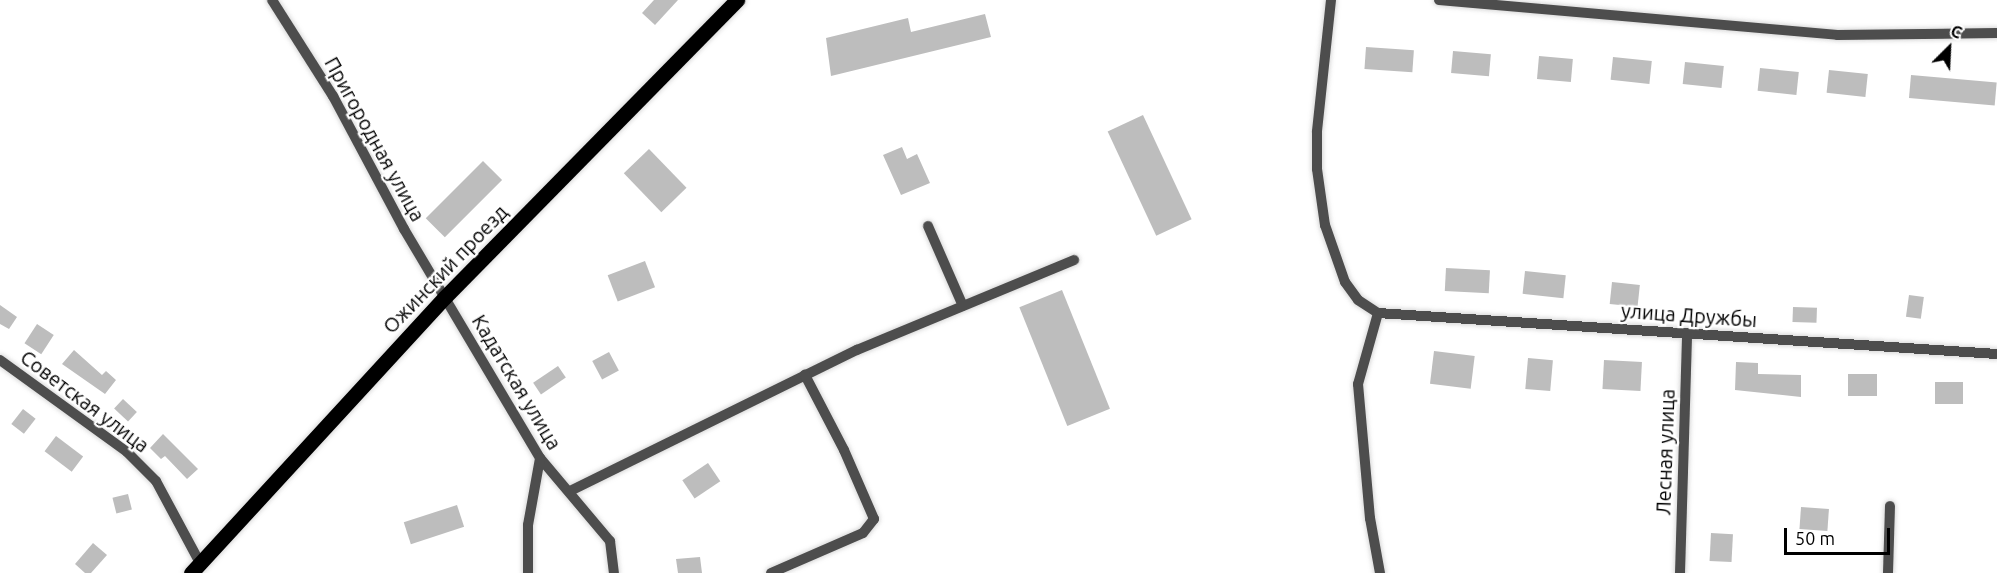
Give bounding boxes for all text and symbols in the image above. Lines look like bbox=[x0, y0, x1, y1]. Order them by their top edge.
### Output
north arrow bbox=[1919, 18, 1979, 78]
text: С bbox=[1948, 21, 1965, 42]
street label: Пригородная улица bbox=[320, 53, 430, 225]
street label: Ожинский проезд bbox=[378, 200, 512, 338]
street label: улица Дружбы bbox=[1620, 298, 1758, 332]
street label: Кадатская улица bbox=[467, 310, 567, 454]
street label: Советская улица bbox=[16, 345, 154, 457]
street label: Лесная улица bbox=[1651, 389, 1679, 515]
scale bar bbox=[1787, 516, 1894, 554]
text: 50 m bbox=[1795, 528, 1835, 548]

